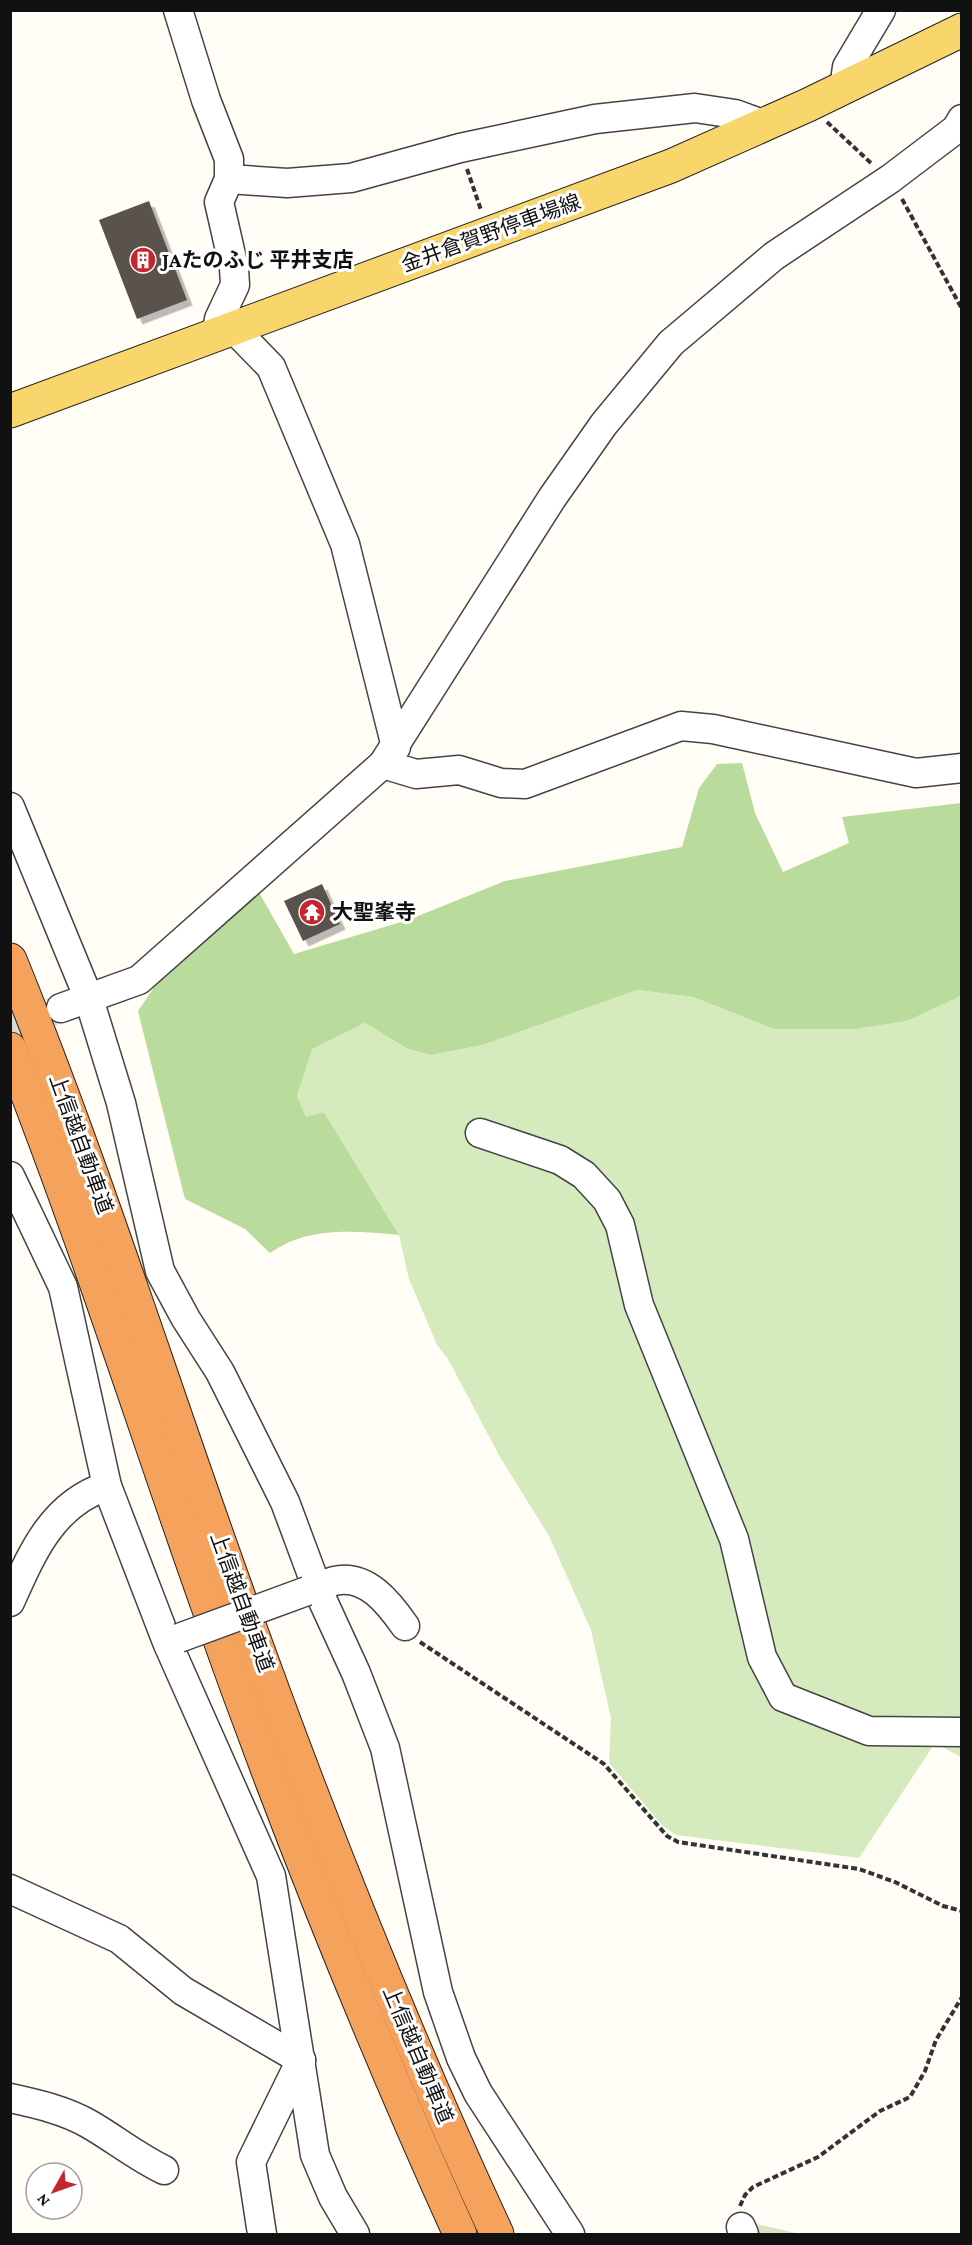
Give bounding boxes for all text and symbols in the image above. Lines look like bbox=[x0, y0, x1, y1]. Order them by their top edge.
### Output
street label: 金井倉賀野停車場線 bbox=[398, 189, 584, 277]
building icon: JAたのふじ 平井支店 bbox=[128, 245, 158, 275]
place label: JAたのふじ 平井支店 bbox=[160, 248, 354, 272]
temple icon: 大聖峯寺 bbox=[297, 897, 327, 927]
place label: 大聖峯寺 bbox=[332, 900, 416, 924]
street label: 上信越自動車道 bbox=[45, 1071, 117, 1217]
street label: 上信越自動車道 bbox=[206, 1529, 278, 1675]
street label: 上信越自動車道 bbox=[378, 1983, 458, 2127]
north arrow bbox=[24, 2161, 84, 2221]
text: N bbox=[33, 2191, 53, 2210]

